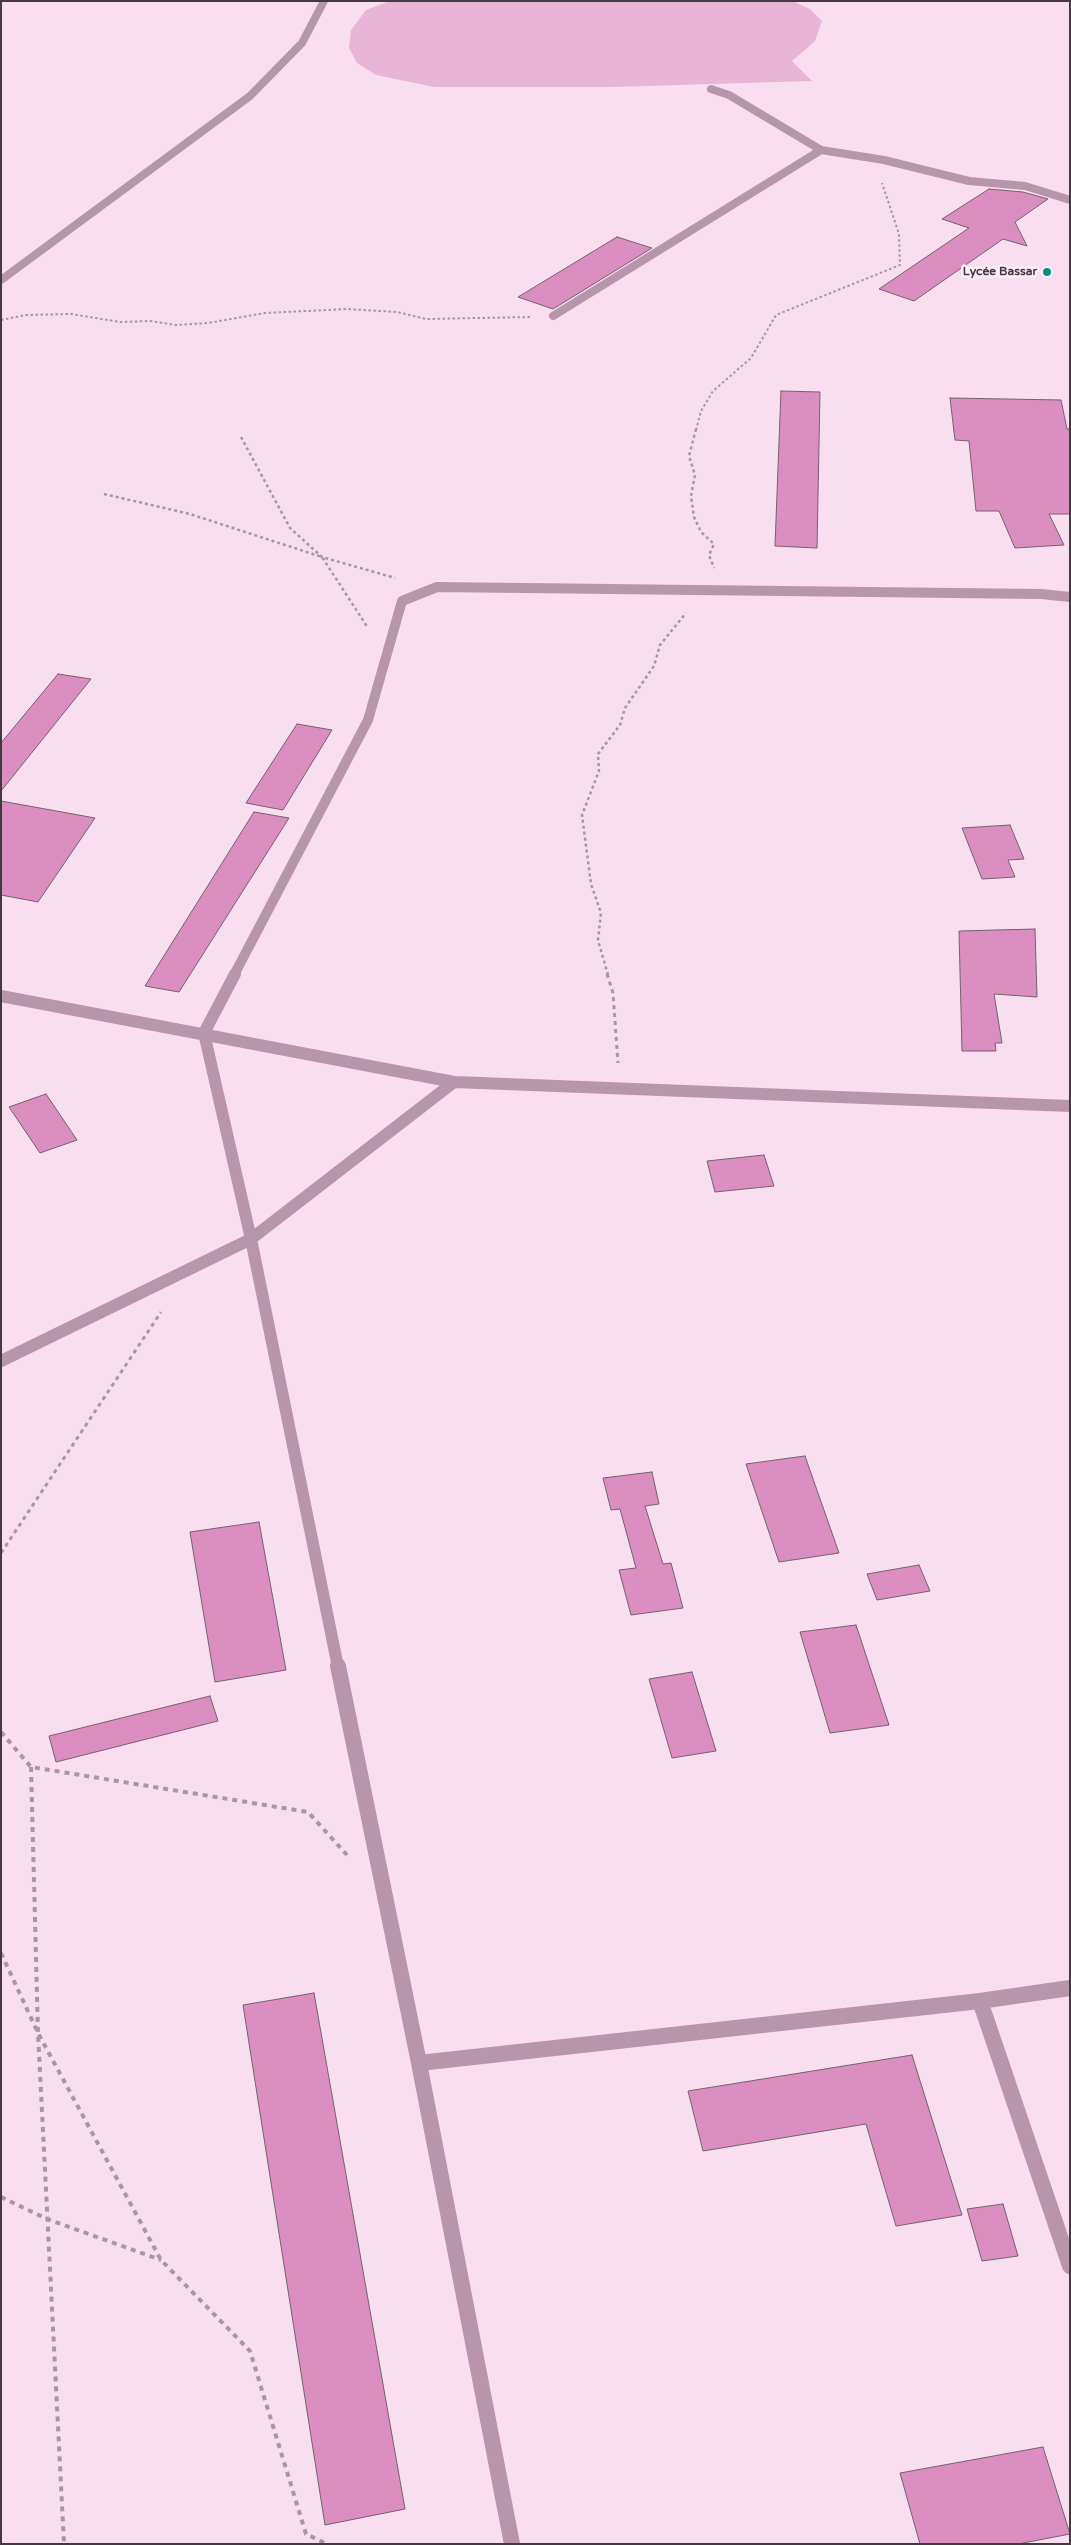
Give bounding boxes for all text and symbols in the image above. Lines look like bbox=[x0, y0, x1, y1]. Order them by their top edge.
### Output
place label: Lycée Bassar bbox=[963, 265, 1037, 279]
marker: Lycée Bassar bbox=[1041, 266, 1053, 278]

